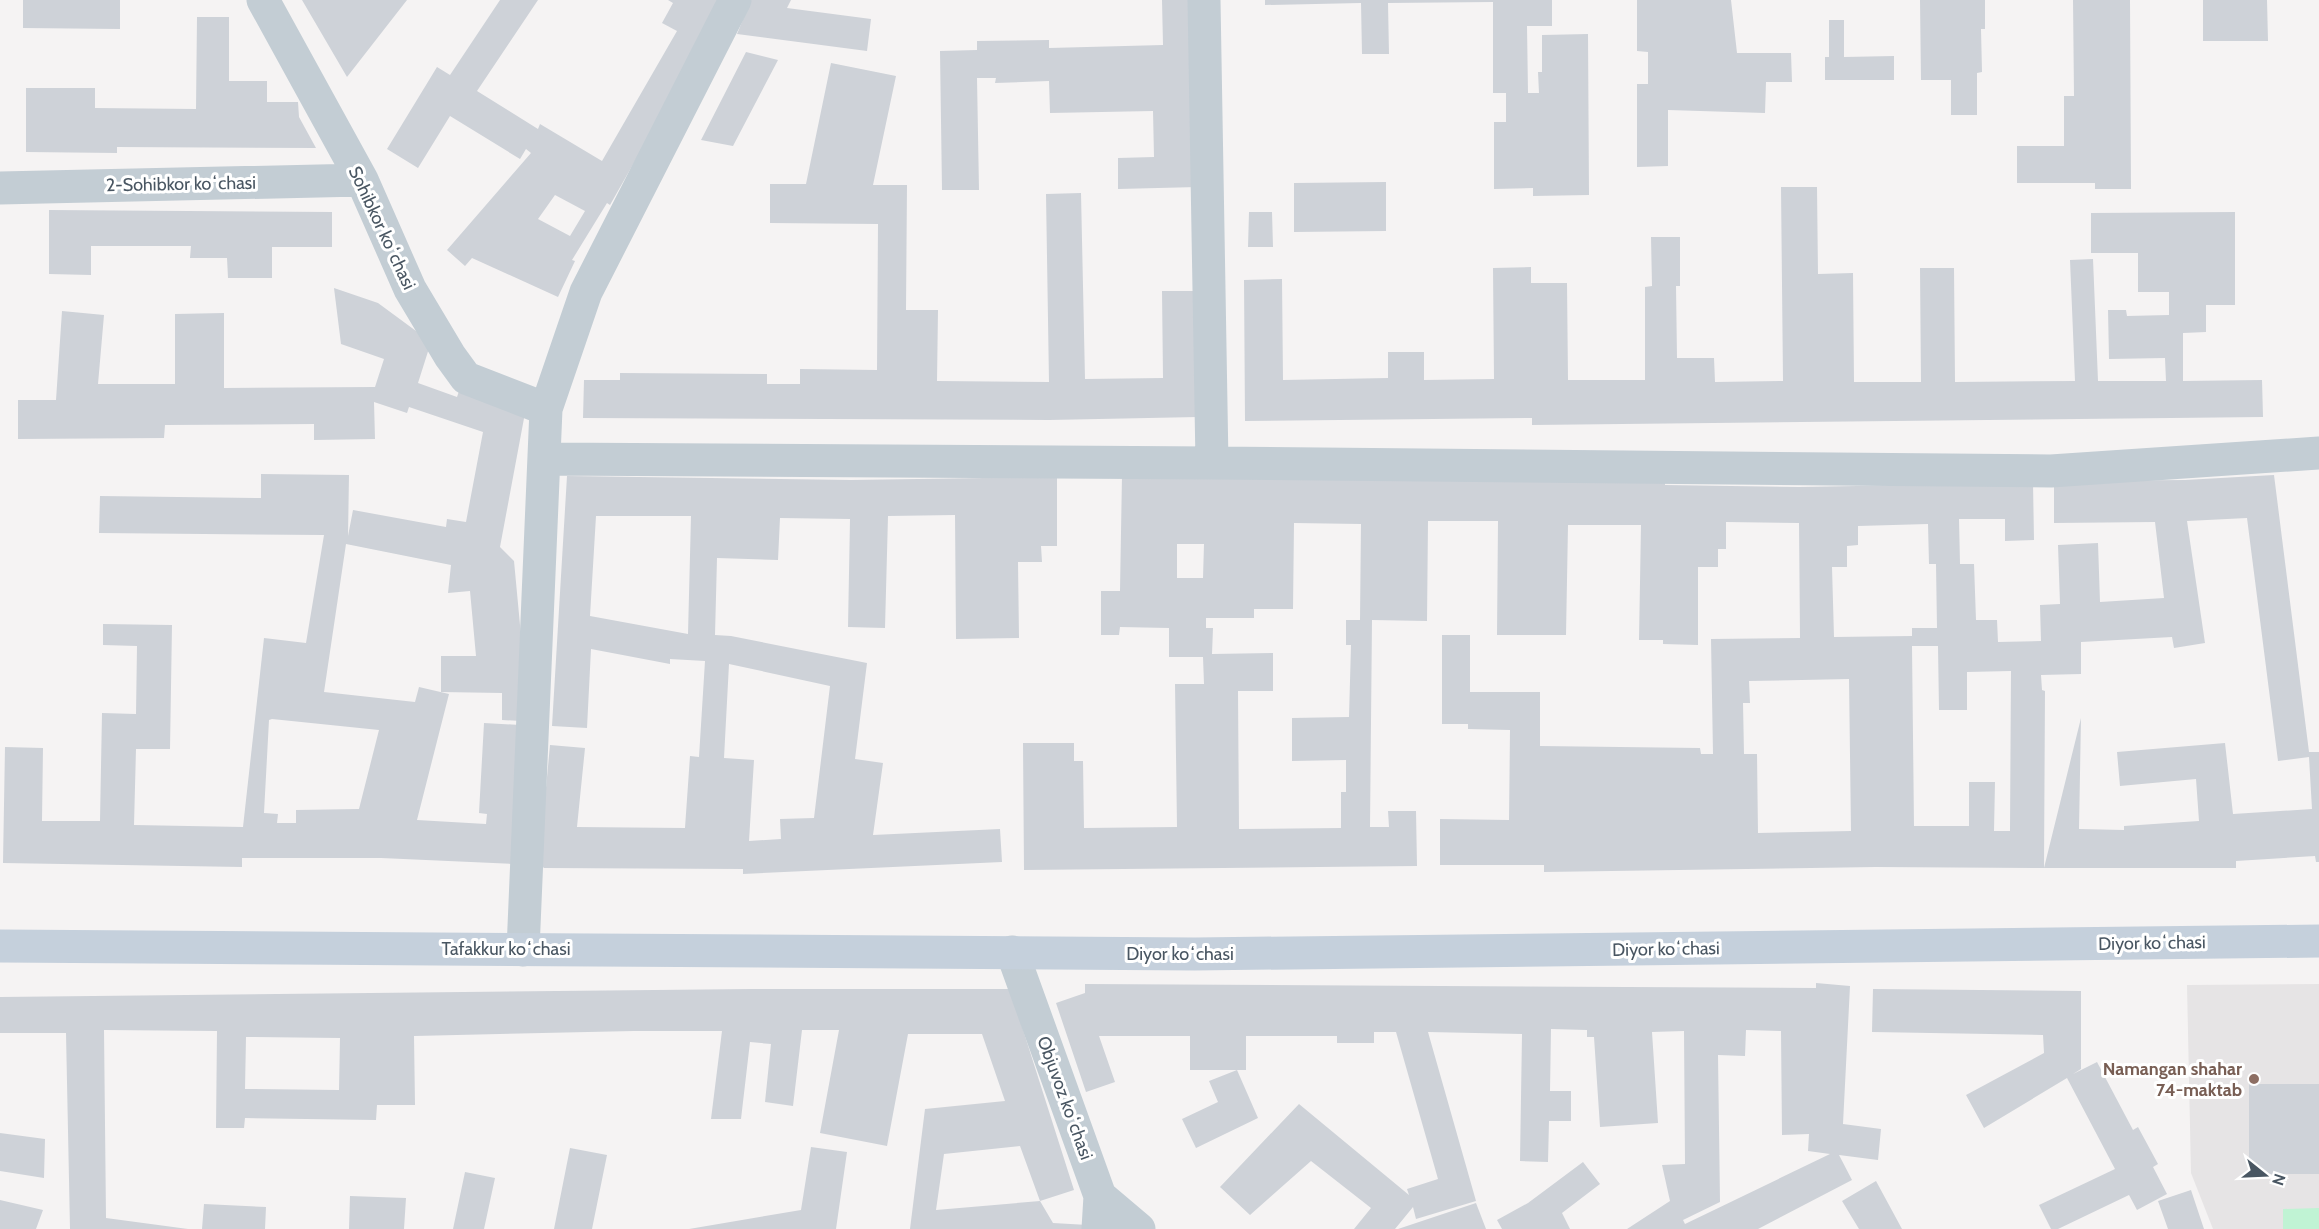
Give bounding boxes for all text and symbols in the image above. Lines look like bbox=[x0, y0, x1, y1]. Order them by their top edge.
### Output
street label: Sohibkor koʻchasi bbox=[344, 163, 420, 293]
street label: 2-Sohibkor koʻchasi bbox=[106, 172, 256, 196]
street label: Diyor koʻchasi bbox=[2098, 931, 2206, 955]
street label: Diyor koʻchasi bbox=[1612, 937, 1720, 961]
street label: Tafakkur koʻchasi bbox=[441, 938, 571, 960]
street label: Diyor koʻchasi bbox=[1126, 943, 1234, 965]
street label: Objuvoz koʻchasi bbox=[1032, 1033, 1098, 1163]
place label: Namangan shahar 74-maktab bbox=[2103, 1058, 2242, 1101]
marker: Namangan shahar 74-maktab bbox=[2247, 1072, 2261, 1086]
north arrow bbox=[2235, 1145, 2295, 1205]
text: N bbox=[2268, 1171, 2290, 1188]

